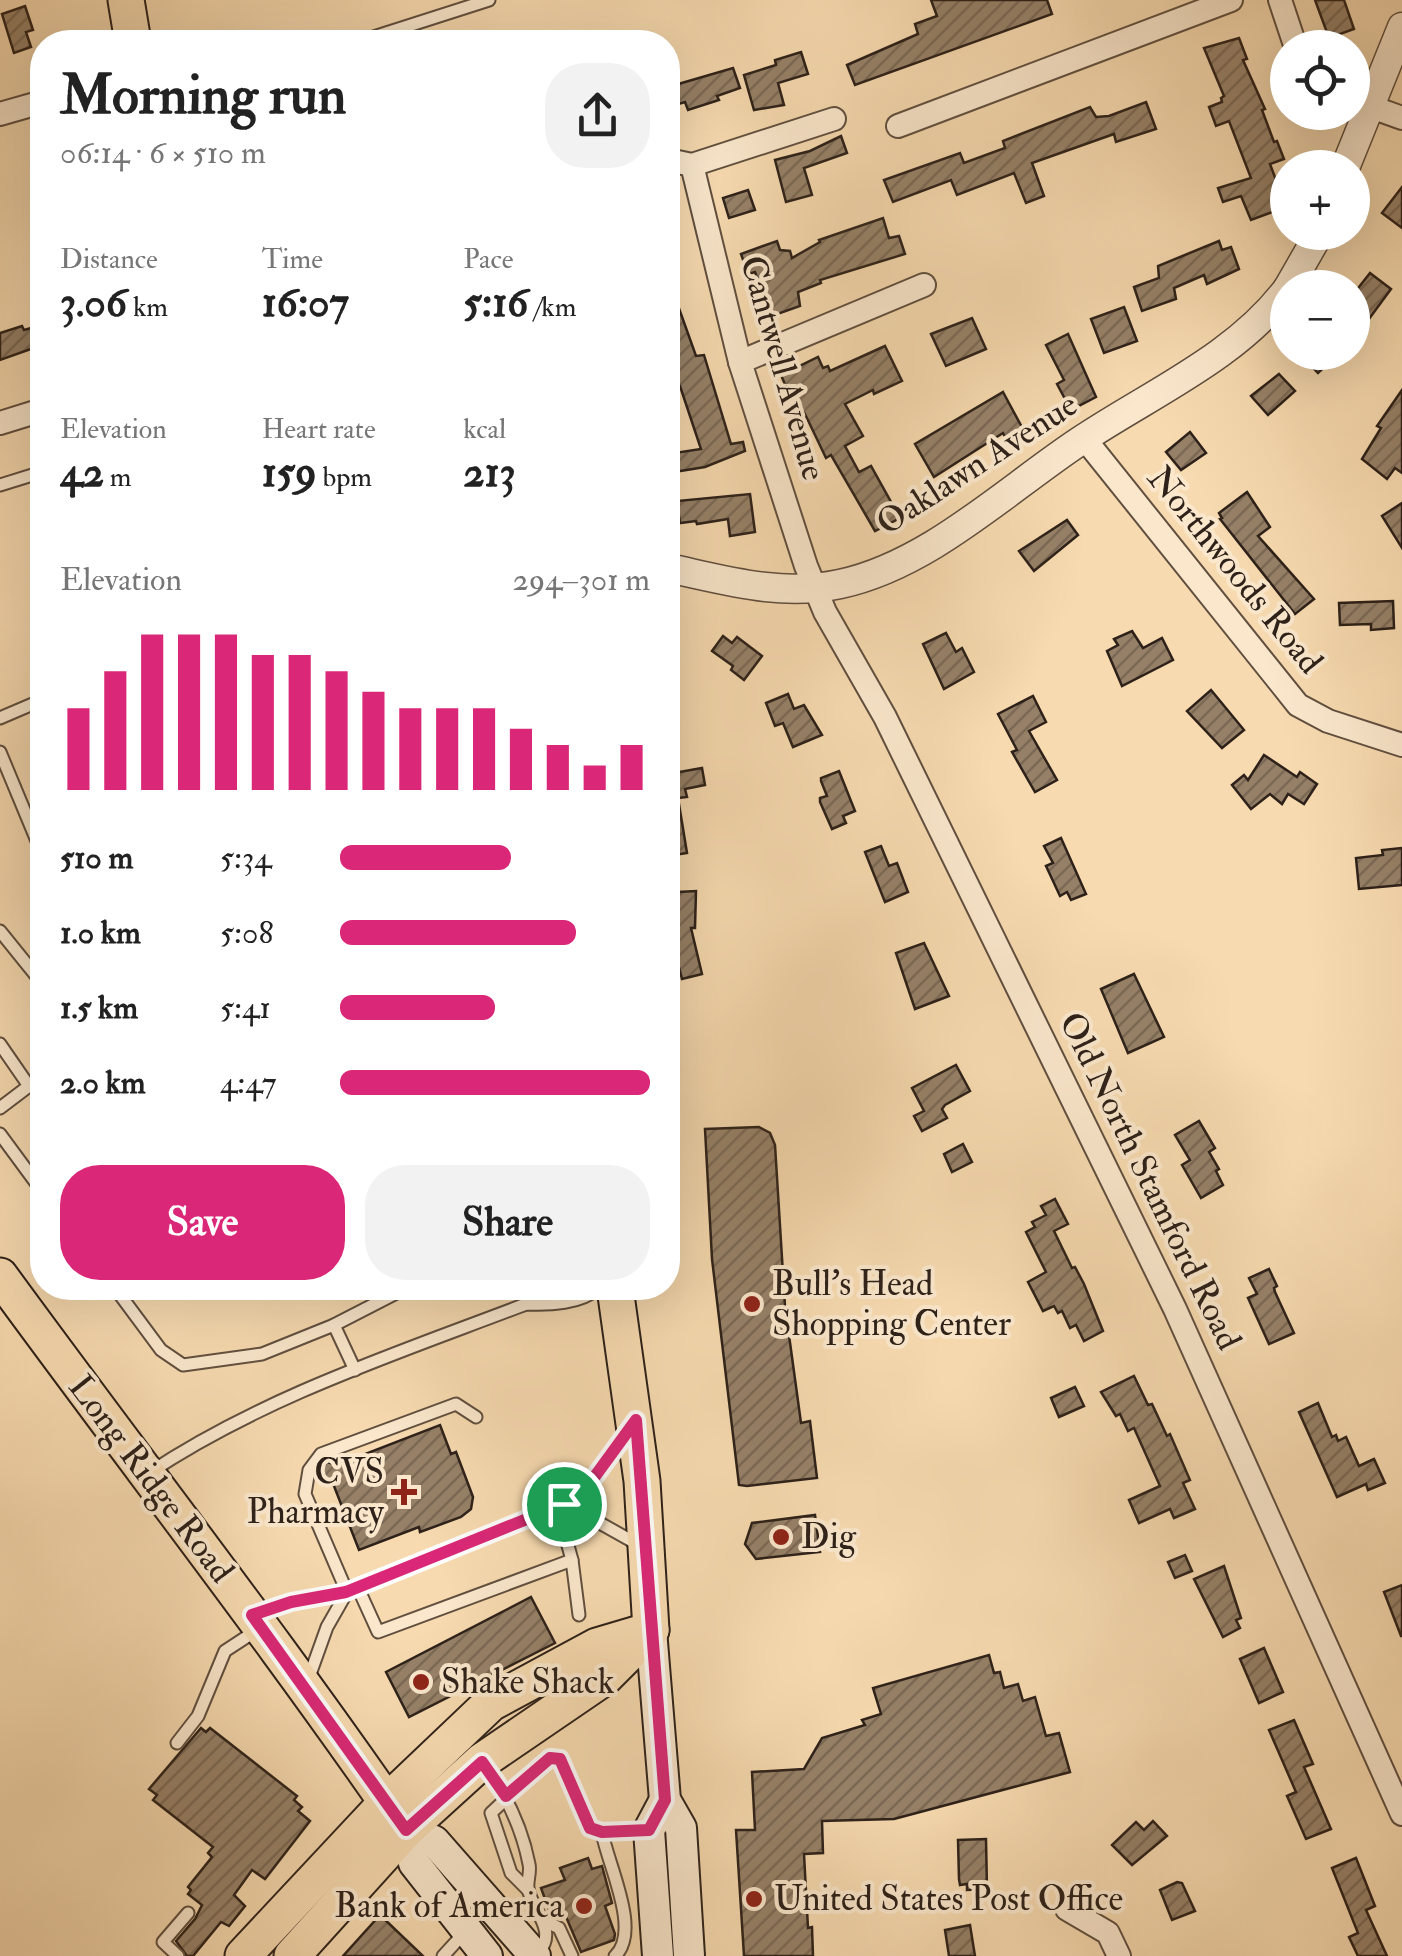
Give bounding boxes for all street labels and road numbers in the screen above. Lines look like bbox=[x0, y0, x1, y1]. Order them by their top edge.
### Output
street label: Cantwell Avenue bbox=[730, 251, 836, 485]
street label: Oaklawn Avenue bbox=[868, 383, 1086, 545]
street label: Northwoods Road bbox=[1138, 457, 1332, 683]
street label: Old North Stamford Road bbox=[1049, 1005, 1251, 1357]
street label: Long Ridge Road bbox=[59, 1366, 243, 1592]

